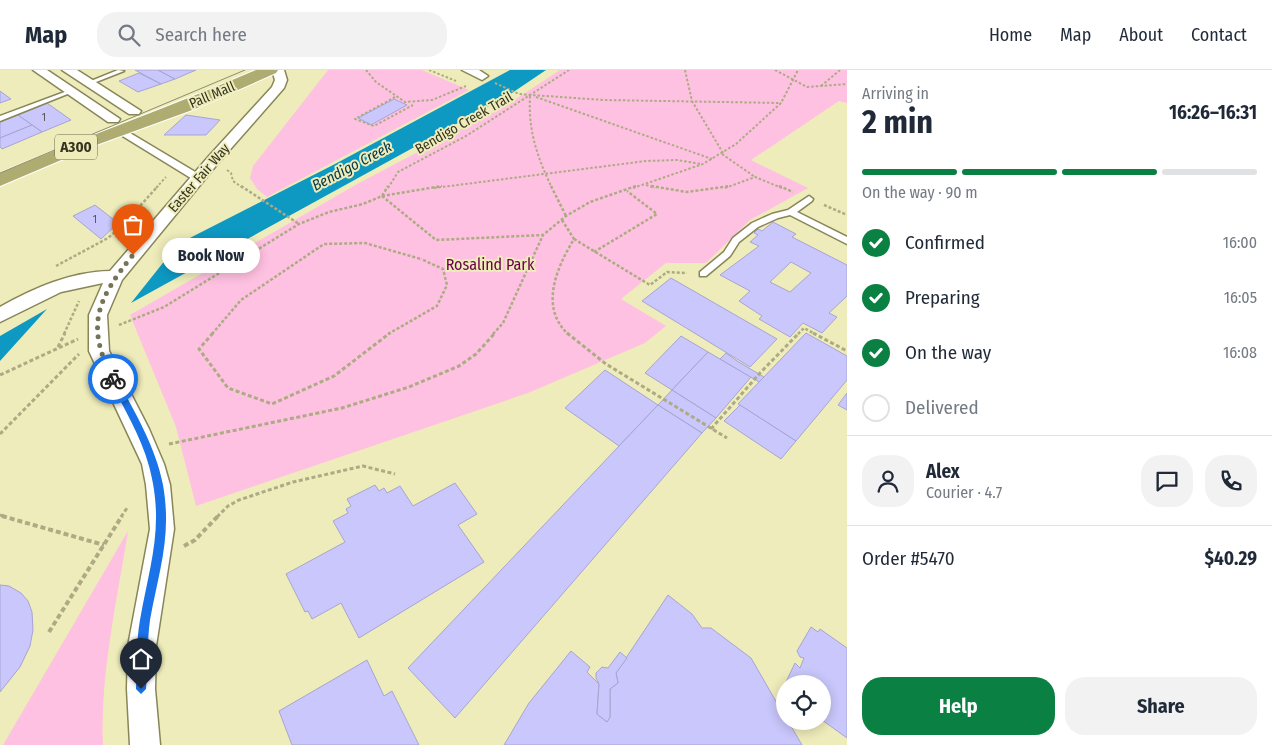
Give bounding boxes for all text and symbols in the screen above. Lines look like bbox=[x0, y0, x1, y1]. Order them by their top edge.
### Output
search box bbox=[97, 12, 447, 57]
text: Map bbox=[25, 21, 67, 49]
icon: search bbox=[115, 21, 143, 49]
text: Search here bbox=[155, 23, 247, 46]
text: Home bbox=[989, 24, 1032, 46]
text: Map bbox=[1060, 24, 1091, 46]
text: About bbox=[1119, 24, 1163, 46]
text: Contact bbox=[1191, 24, 1247, 46]
street label: Pall Mall bbox=[187, 78, 238, 112]
text: Arriving in bbox=[862, 84, 929, 103]
street label: Bendigo Creek Trail bbox=[412, 88, 516, 158]
text: 16:26–16:31 bbox=[1169, 101, 1257, 124]
text: 2 min bbox=[862, 103, 933, 141]
house number: 1 bbox=[42, 111, 46, 124]
road number: A300 bbox=[55, 134, 97, 160]
water label: Bendigo Creek bbox=[309, 137, 395, 195]
street label: Easter Fair Way bbox=[165, 140, 234, 216]
text: On the way · 90 m bbox=[862, 183, 978, 202]
pin bbox=[112, 204, 154, 255]
icon: bag bbox=[119, 211, 147, 239]
house number: 1 bbox=[93, 213, 97, 226]
icon: check bbox=[862, 229, 890, 257]
text: Confirmed bbox=[905, 231, 985, 254]
text: 16:00 bbox=[1223, 233, 1257, 252]
callout: Book Now bbox=[163, 238, 260, 272]
text: Book Now bbox=[178, 246, 244, 265]
park label: Rosalind Park bbox=[446, 255, 535, 274]
icon: check bbox=[862, 284, 890, 312]
text: Preparing bbox=[905, 286, 980, 309]
text: 16:05 bbox=[1224, 288, 1257, 307]
icon: check bbox=[862, 339, 890, 367]
text: On the way bbox=[905, 341, 991, 364]
text: 16:08 bbox=[1223, 343, 1257, 362]
courier bbox=[88, 354, 138, 404]
icon: bike bbox=[99, 365, 127, 393]
text: Delivered bbox=[905, 396, 979, 419]
button: person bbox=[862, 455, 914, 507]
button: chat bbox=[1141, 455, 1193, 507]
button: phone bbox=[1205, 455, 1257, 507]
text: Alex bbox=[926, 460, 960, 483]
text: Courier · 4.7 bbox=[926, 483, 1002, 502]
text: Order #5470 bbox=[862, 547, 955, 570]
text: $40.29 bbox=[1205, 547, 1257, 570]
pin bbox=[120, 638, 162, 689]
icon: home bbox=[127, 645, 155, 673]
map controls bbox=[776, 675, 831, 730]
button: locate bbox=[776, 675, 831, 730]
button: Help bbox=[862, 677, 1055, 735]
button: Share bbox=[1065, 677, 1257, 735]

